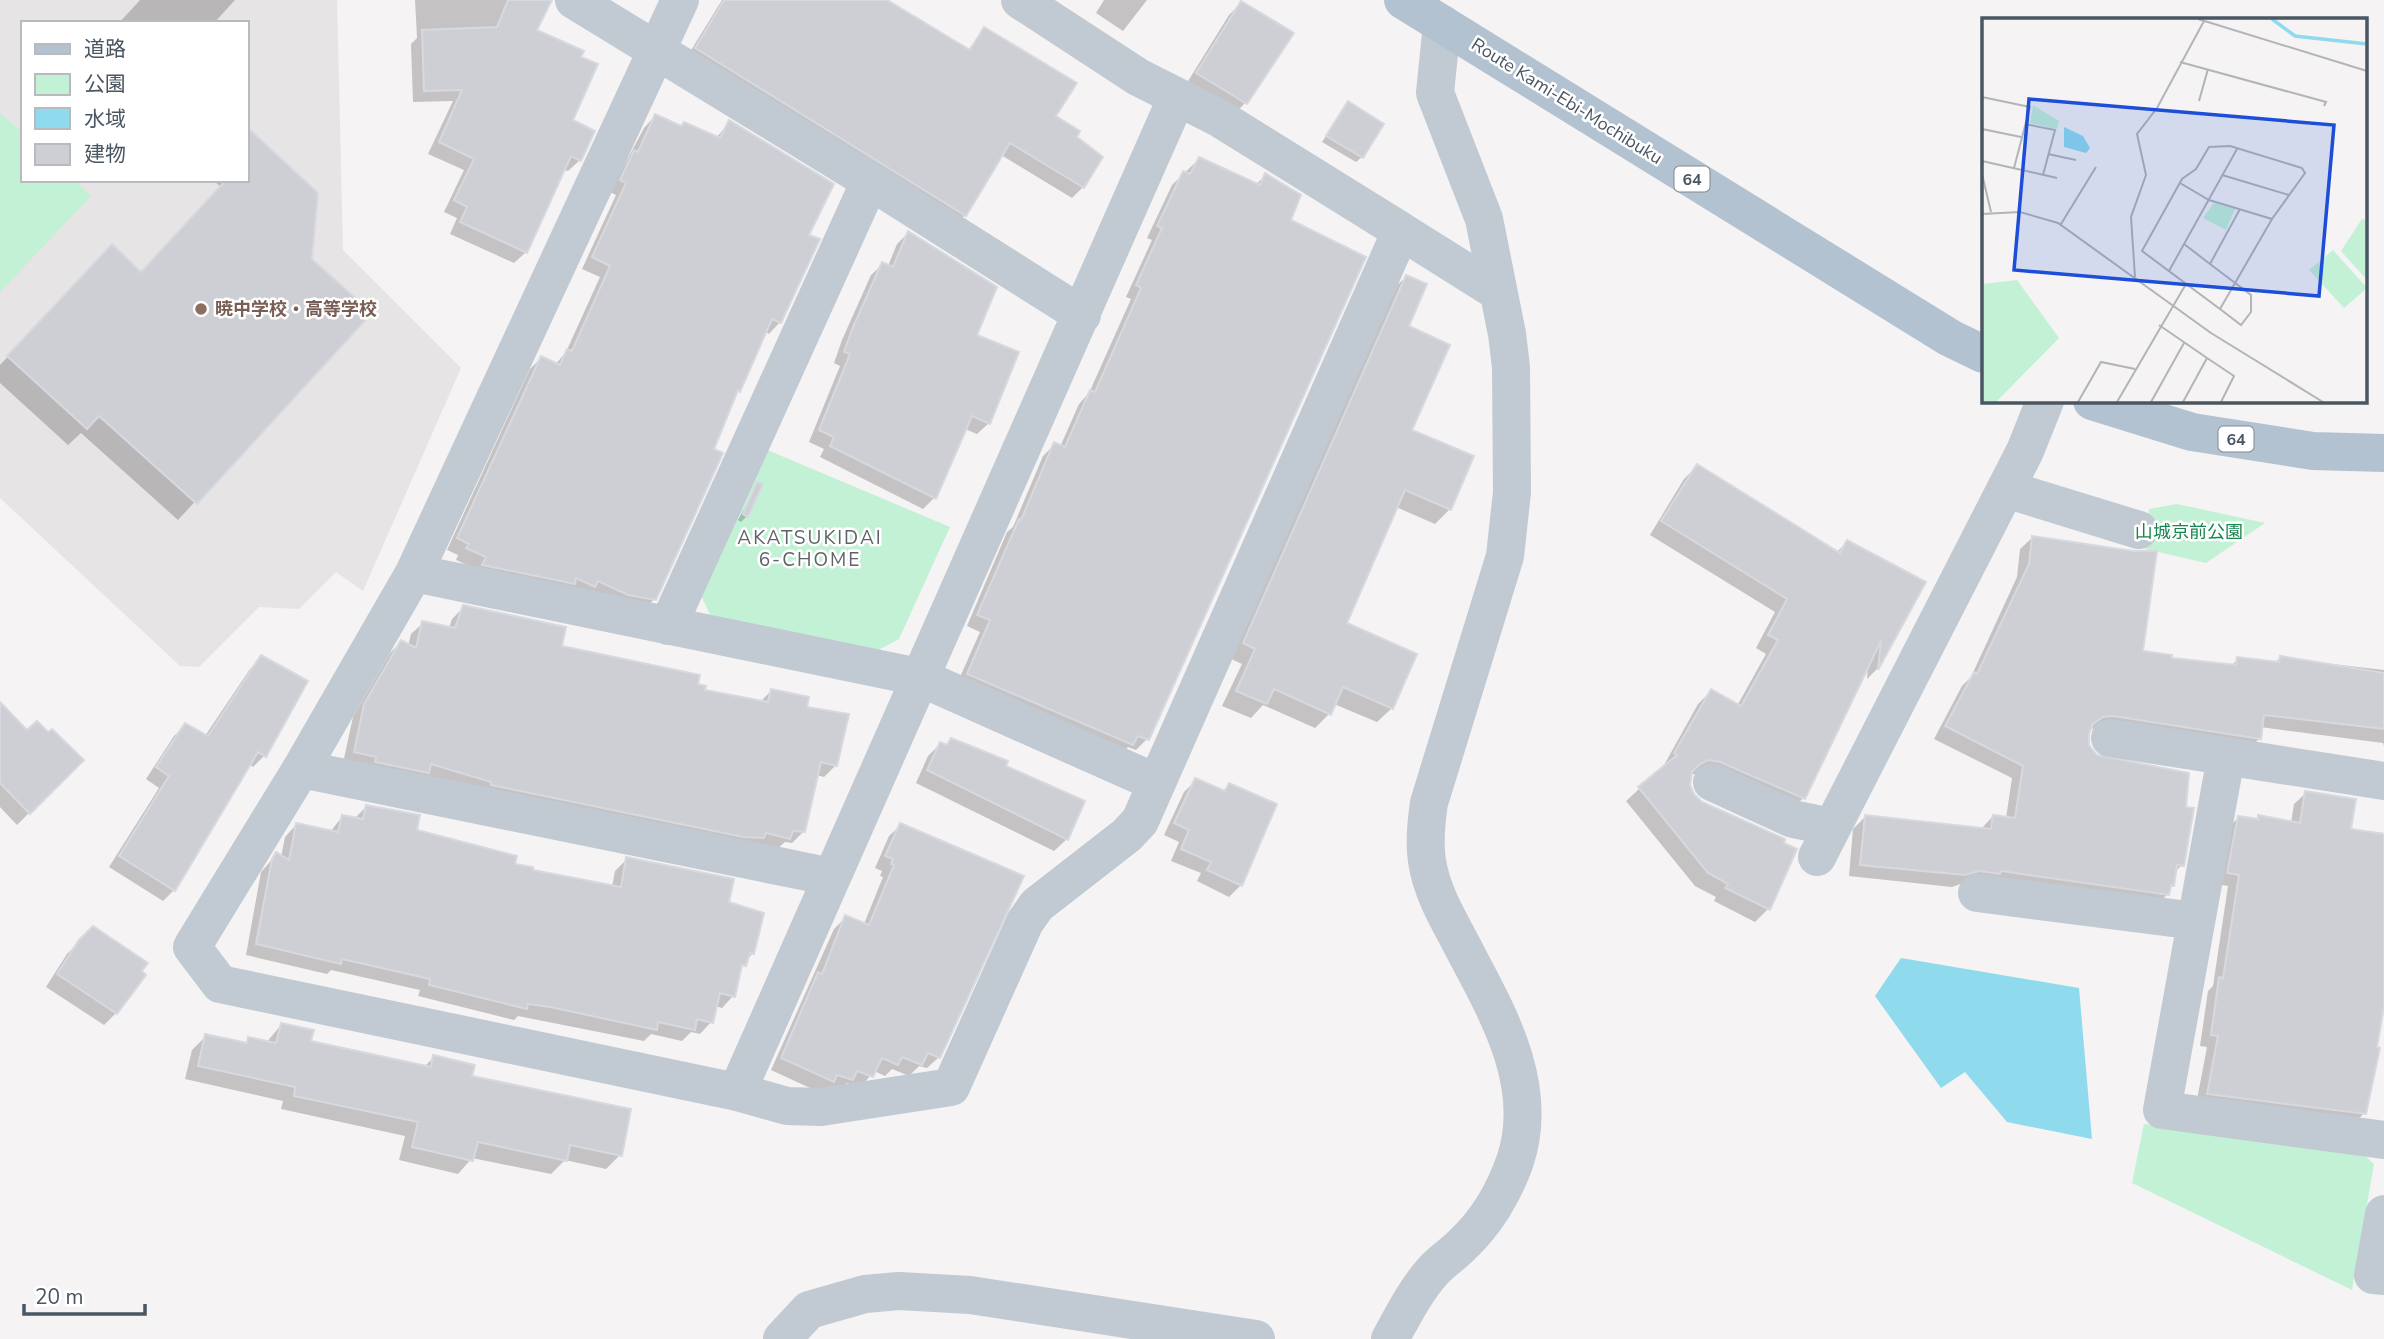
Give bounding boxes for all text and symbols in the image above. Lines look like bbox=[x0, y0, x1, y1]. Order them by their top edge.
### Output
inset map bbox=[1982, 18, 2366, 402]
legend bbox=[21, 21, 248, 182]
street label: Route Kami-Ebi-Mochibuku bbox=[1467, 32, 1667, 170]
text: 道路 bbox=[84, 35, 126, 63]
text: 公園 bbox=[84, 70, 126, 98]
text: 水域 bbox=[84, 105, 126, 133]
text: 建物 bbox=[84, 140, 126, 168]
road number: 64 bbox=[1674, 167, 1710, 192]
place label: 暁中学校・高等学校 bbox=[215, 297, 377, 321]
marker: 暁中学校・高等学校 bbox=[193, 301, 209, 317]
road number: 64 bbox=[2218, 426, 2254, 452]
park label: 山城京前公園 bbox=[2135, 520, 2243, 544]
district label: AKATSUKIDAI 6-CHOME bbox=[737, 525, 883, 573]
scale bar bbox=[24, 1272, 145, 1316]
text: 20 m bbox=[35, 1283, 84, 1311]

